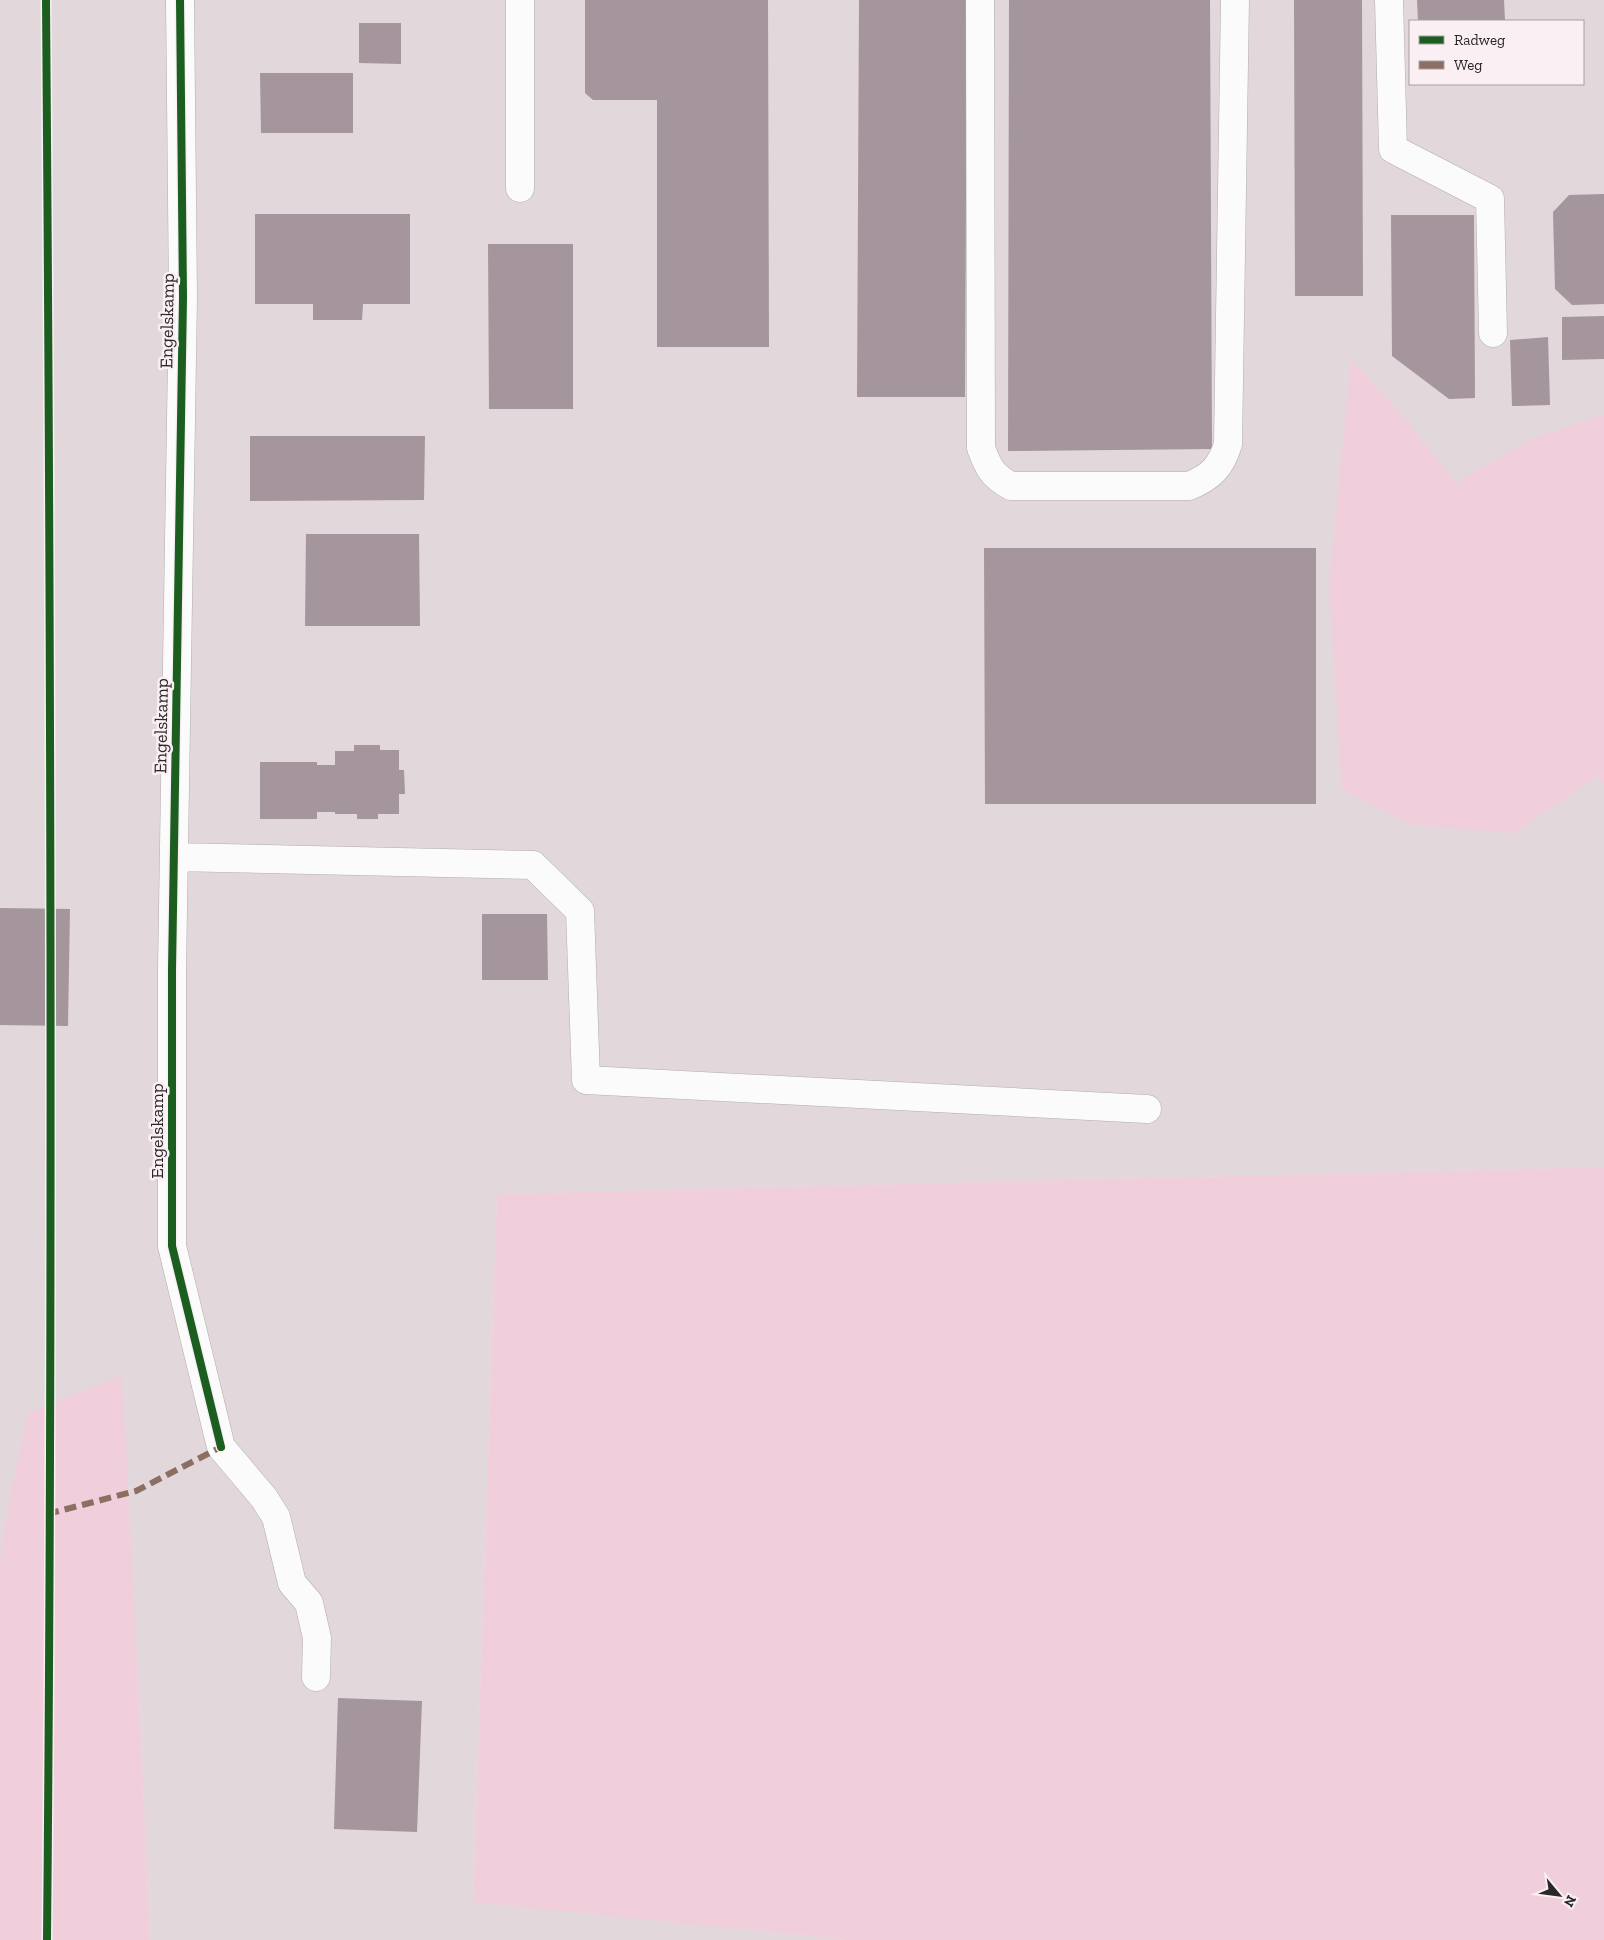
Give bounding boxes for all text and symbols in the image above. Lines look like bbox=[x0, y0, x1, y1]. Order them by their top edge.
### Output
legend bbox=[1409, 20, 1584, 85]
text: Radweg bbox=[1454, 31, 1505, 49]
text: Weg bbox=[1454, 56, 1483, 74]
street label: Engelskamp bbox=[155, 273, 179, 369]
street label: Engelskamp bbox=[149, 678, 173, 774]
street label: Engelskamp bbox=[146, 1083, 168, 1179]
north arrow bbox=[1534, 1870, 1584, 1920]
text: N bbox=[1560, 1892, 1580, 1910]

